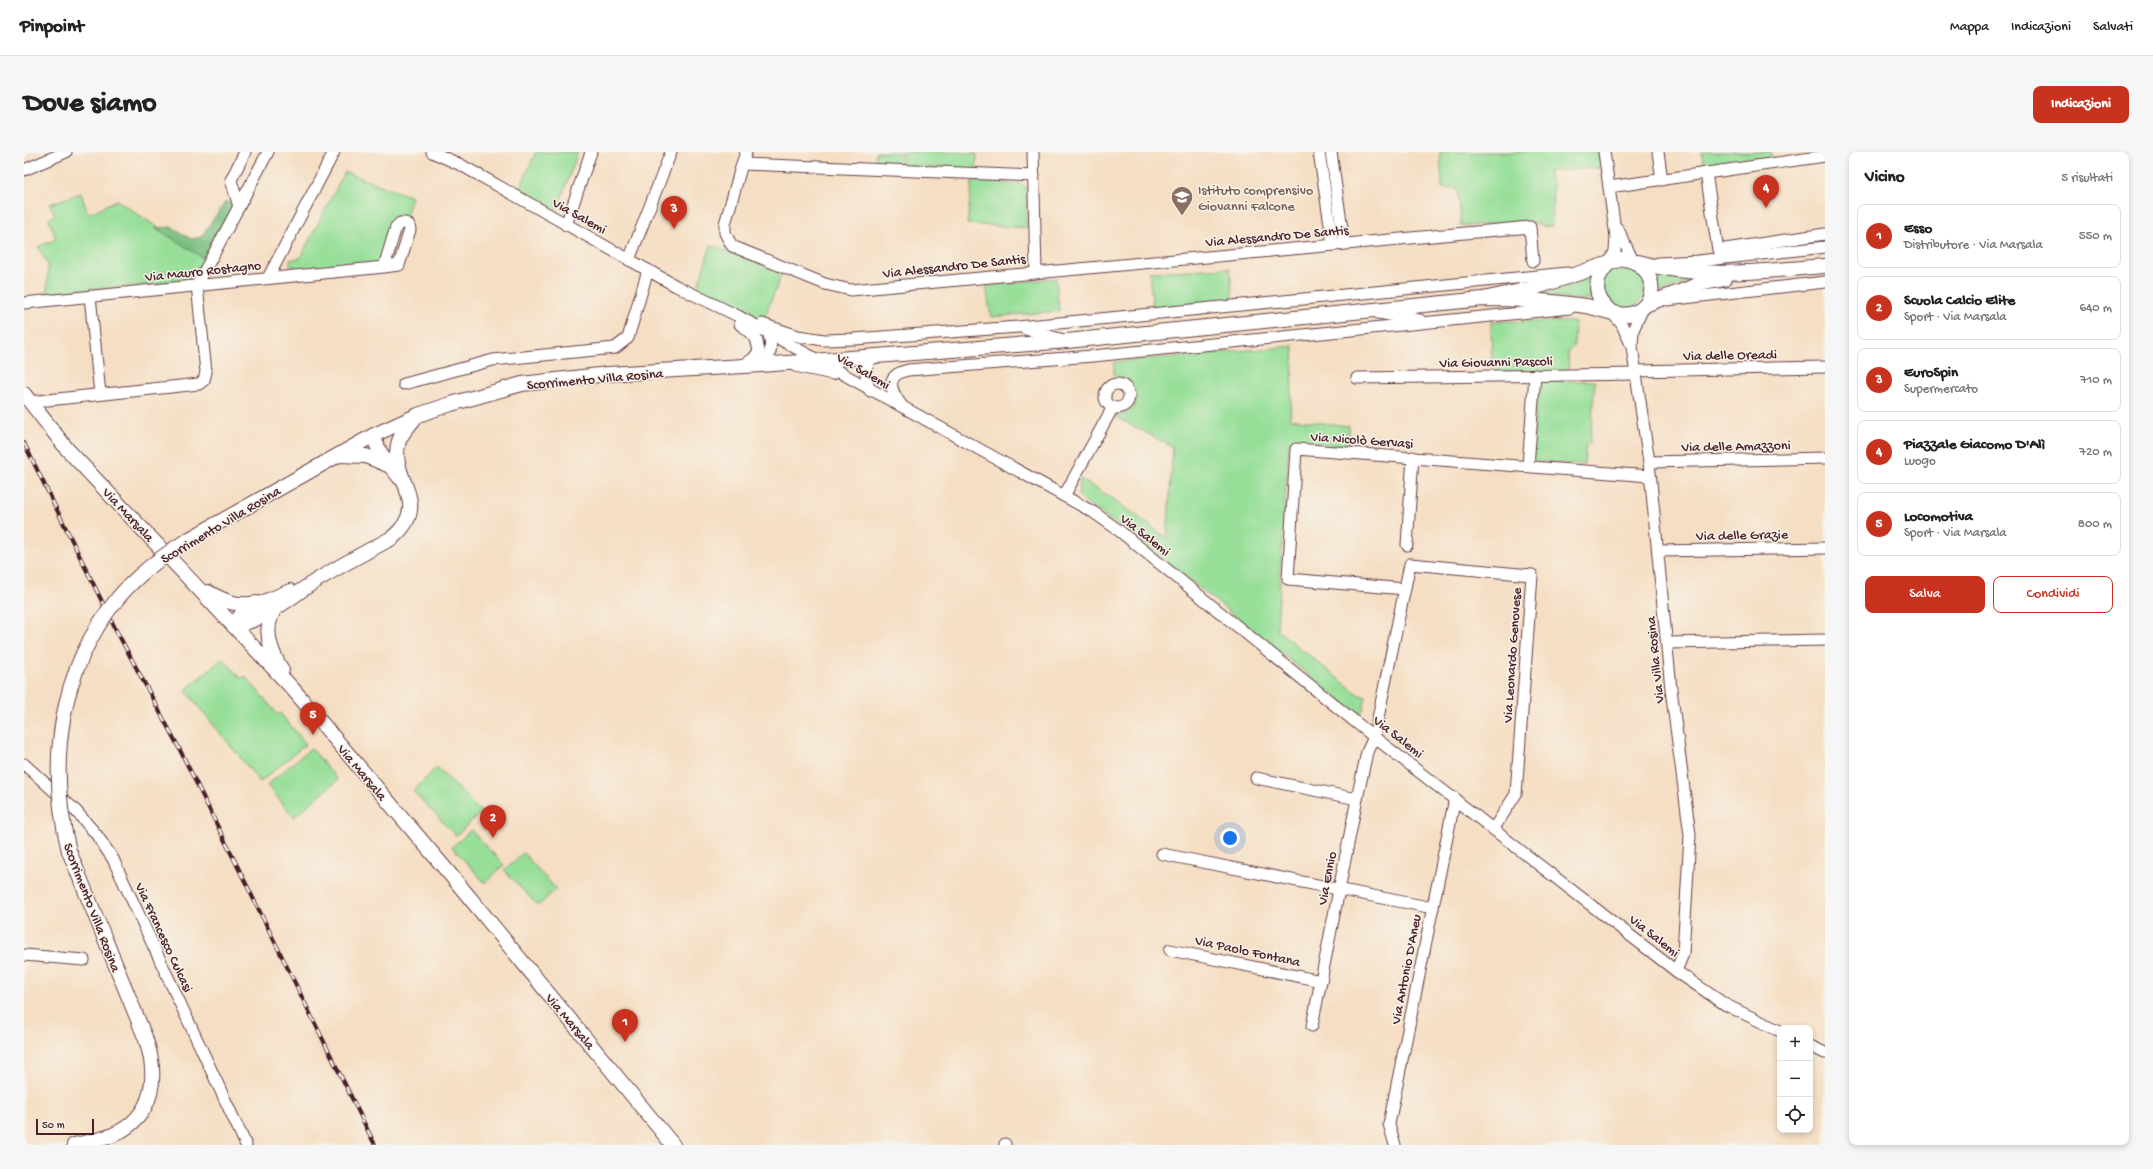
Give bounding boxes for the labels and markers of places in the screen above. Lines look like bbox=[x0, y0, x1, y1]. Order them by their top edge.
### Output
pin: 4 bbox=[1753, 175, 1779, 208]
place label: Istituto comprensivo Giovanni Falcone bbox=[1198, 183, 1313, 216]
school or university icon: Istituto comprensivo Giovanni Falcone bbox=[1169, 184, 1195, 217]
pin: 3 bbox=[661, 196, 687, 229]
pin: 5 bbox=[300, 702, 326, 735]
pin: 2 bbox=[480, 805, 506, 838]
pin: 1 bbox=[612, 1009, 638, 1042]

